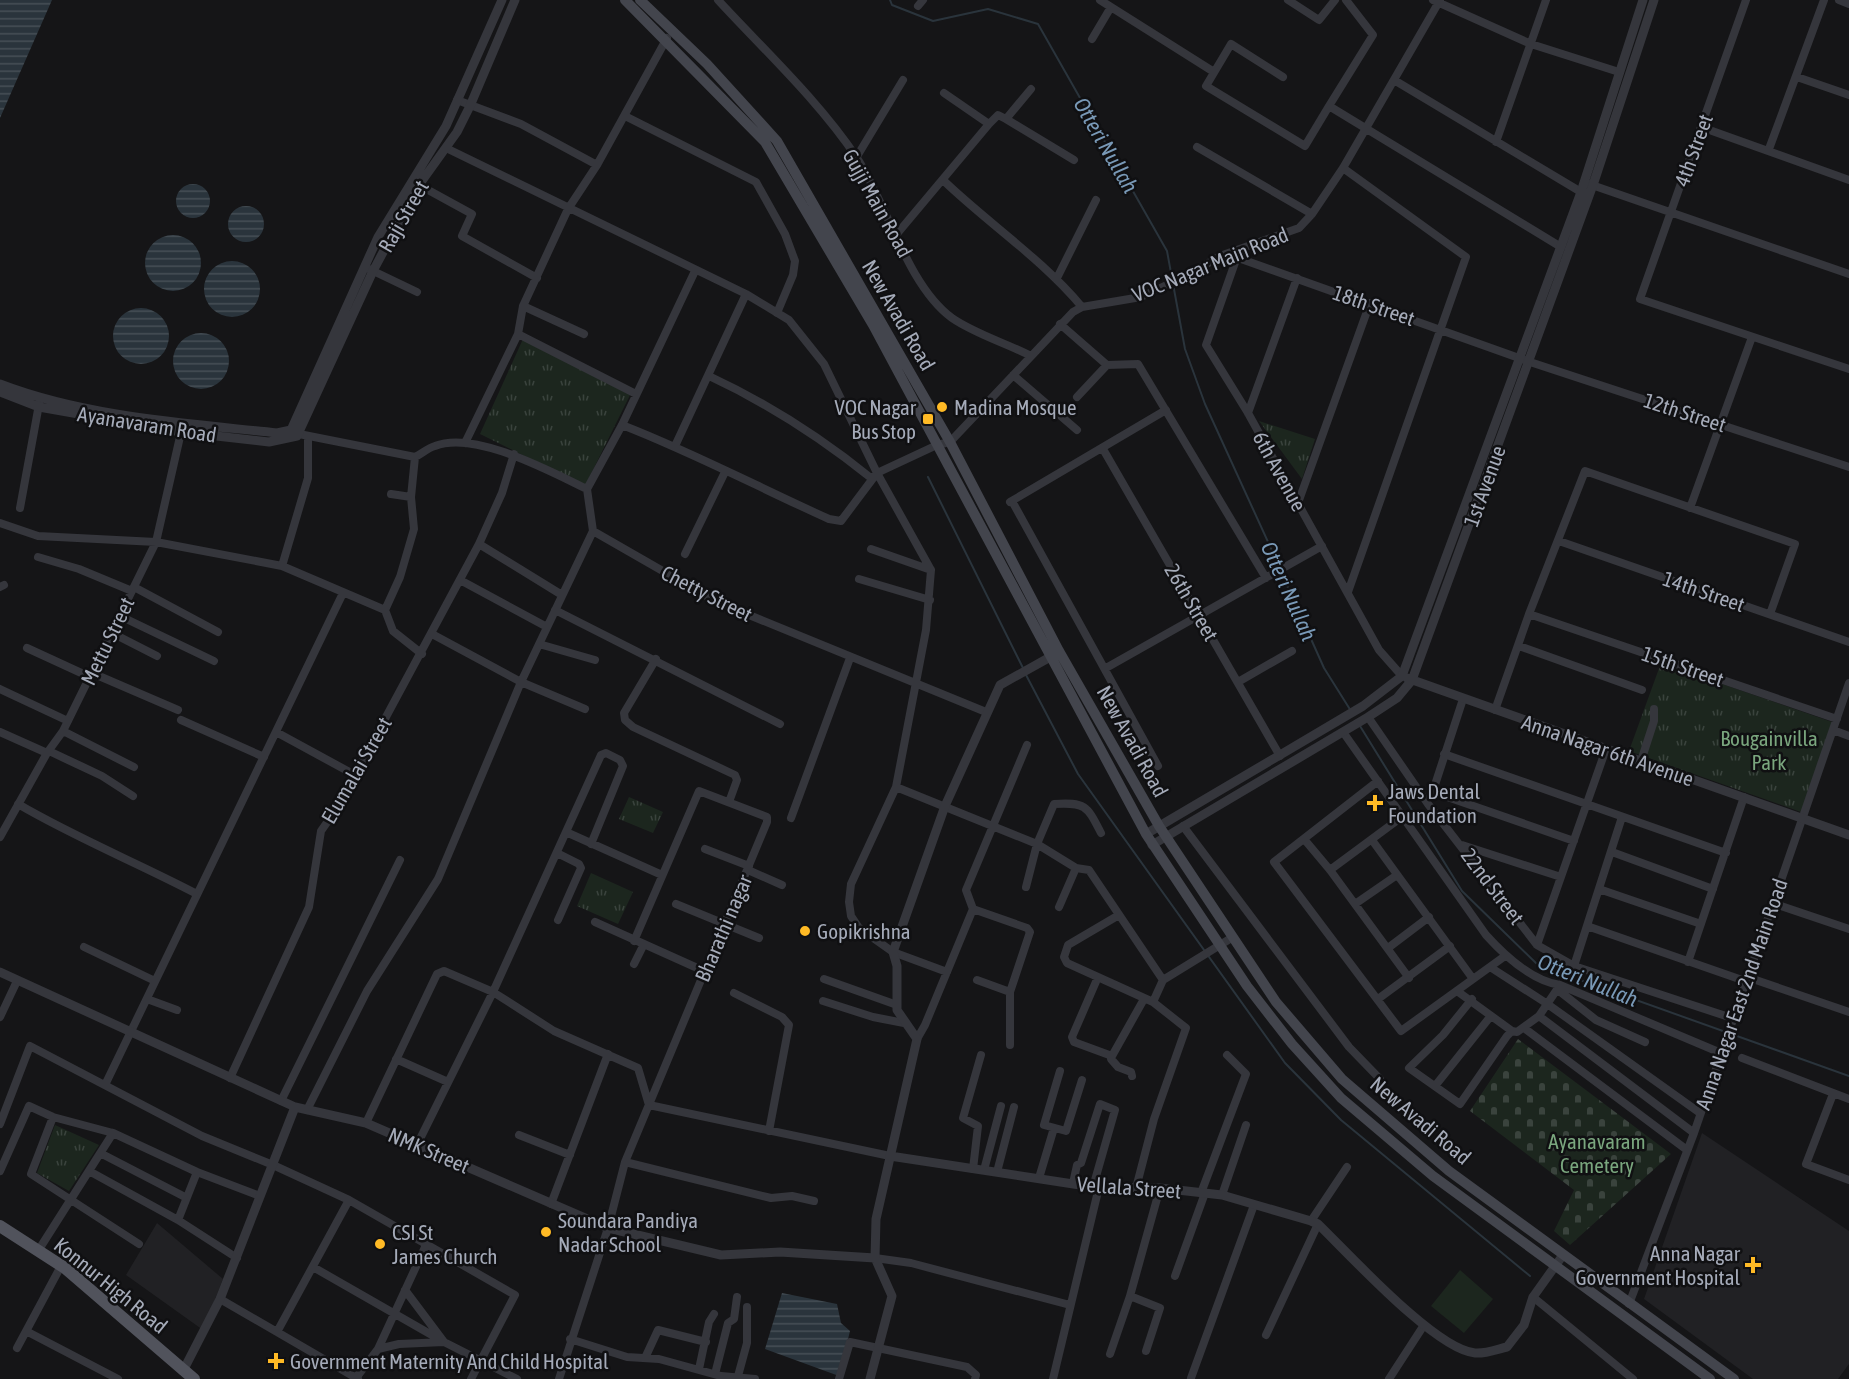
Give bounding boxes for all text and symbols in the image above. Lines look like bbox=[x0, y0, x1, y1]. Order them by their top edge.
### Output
water label: Otteri Nullah bbox=[1068, 93, 1144, 198]
street label: 4th Street bbox=[1669, 111, 1717, 189]
street label: Gujji Main Road bbox=[838, 145, 918, 261]
street label: Raji Street bbox=[373, 176, 433, 256]
street label: VOC Nagar Main Road bbox=[1129, 222, 1291, 306]
street label: New Avadi Road bbox=[858, 256, 940, 374]
street label: 18th Street bbox=[1330, 280, 1418, 330]
street label: 12th Street bbox=[1641, 387, 1729, 437]
place label: VOC Nagar Bus Stop bbox=[835, 395, 917, 443]
place label: Madina Mosque bbox=[954, 395, 1076, 419]
marker: Madina Mosque bbox=[935, 400, 949, 414]
street label: Ayanavaram Road bbox=[76, 401, 218, 447]
marker: VOC Nagar Bus Stop bbox=[921, 412, 935, 426]
street label: 6th Avenue bbox=[1248, 427, 1312, 515]
street label: 1st Avenue bbox=[1458, 442, 1510, 530]
water label: Otteri Nullah bbox=[1256, 537, 1323, 645]
street label: 26th Street bbox=[1160, 559, 1224, 645]
street label: Chetty Street bbox=[658, 560, 756, 626]
street label: 14th Street bbox=[1660, 566, 1748, 616]
street label: Mettu Street bbox=[75, 593, 139, 689]
street label: 15th Street bbox=[1639, 641, 1727, 691]
street label: New Avadi Road bbox=[1093, 681, 1173, 801]
street label: Anna Nagar 6th Avenue bbox=[1519, 709, 1697, 791]
street label: Elumalai Street bbox=[316, 713, 396, 827]
park label: Bougainvilla Park bbox=[1720, 726, 1818, 774]
place label: Jaws Dental Foundation bbox=[1388, 779, 1481, 827]
marker: Jaws Dental Foundation bbox=[1366, 794, 1384, 812]
street label: 22nd Street bbox=[1457, 843, 1529, 929]
street label: Bharathi nagar bbox=[690, 870, 757, 985]
street label: Anna Nagar East 2nd Main Road bbox=[1690, 875, 1792, 1113]
place label: Gopikrishna bbox=[817, 919, 911, 943]
marker: Gopikrishna bbox=[798, 924, 812, 938]
water label: Otteri Nullah bbox=[1534, 948, 1642, 1012]
street label: New Avadi Road bbox=[1366, 1071, 1476, 1169]
street label: NMK Street bbox=[385, 1122, 473, 1178]
park label: Ayanavaram Cemetery bbox=[1548, 1129, 1646, 1177]
street label: Vellala Street bbox=[1076, 1171, 1182, 1203]
place label: Soundara Pandiya Nadar School bbox=[558, 1208, 698, 1256]
place label: CSI St James Church bbox=[392, 1220, 497, 1268]
marker: Soundara Pandiya Nadar School bbox=[539, 1225, 553, 1239]
street label: Konnur High Road bbox=[50, 1232, 172, 1338]
marker: CSI St James Church bbox=[373, 1237, 387, 1251]
place label: Anna Nagar Government Hospital bbox=[1575, 1241, 1741, 1289]
marker: Anna Nagar Government Hospital bbox=[1744, 1256, 1762, 1274]
place label: Government Maternity And Child Hospital bbox=[290, 1349, 609, 1373]
marker: Government Maternity And Child Hospital bbox=[267, 1352, 285, 1370]

